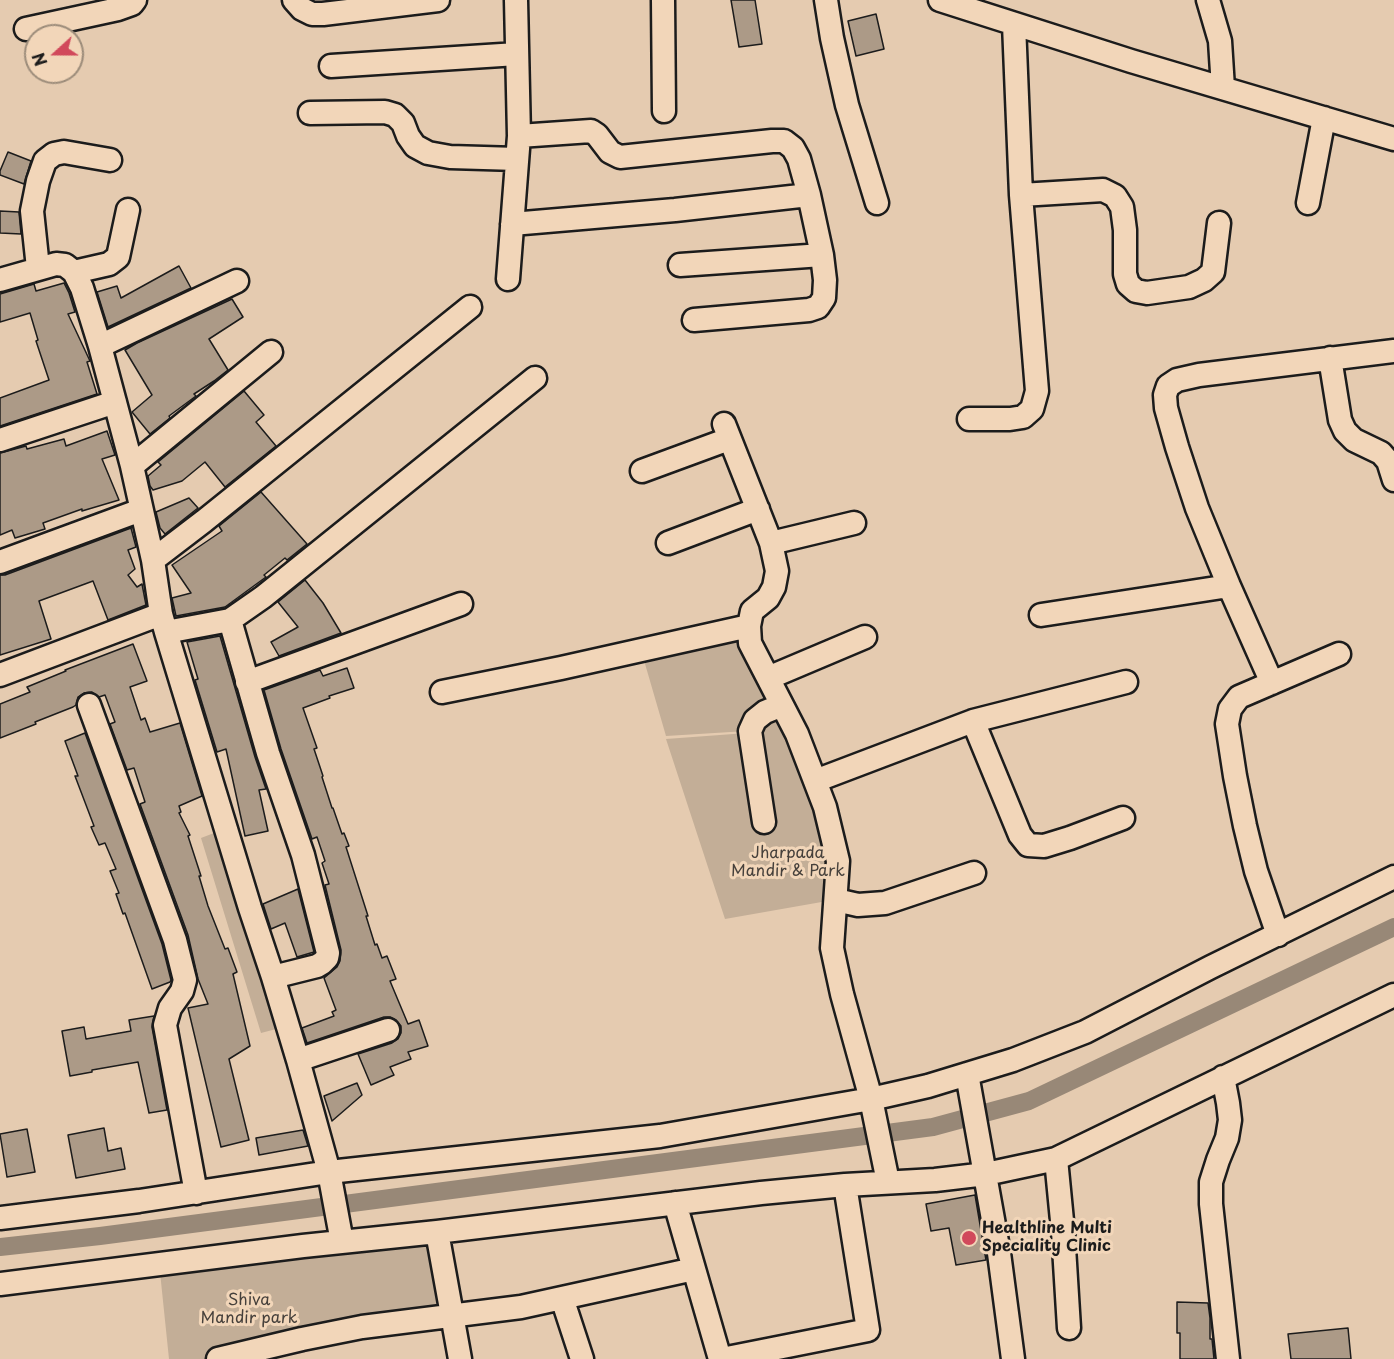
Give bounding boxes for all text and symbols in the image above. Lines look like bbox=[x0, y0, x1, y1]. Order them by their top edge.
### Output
north arrow bbox=[24, 24, 84, 84]
text: N bbox=[26, 50, 53, 70]
park label: Jharpada Mandir & Park bbox=[731, 844, 845, 882]
place label: Healthline Multi Speciality Clinic bbox=[982, 1219, 1112, 1257]
marker: Healthline Multi Speciality Clinic bbox=[960, 1229, 978, 1247]
park label: Shiva Mandir park bbox=[200, 1291, 298, 1329]

